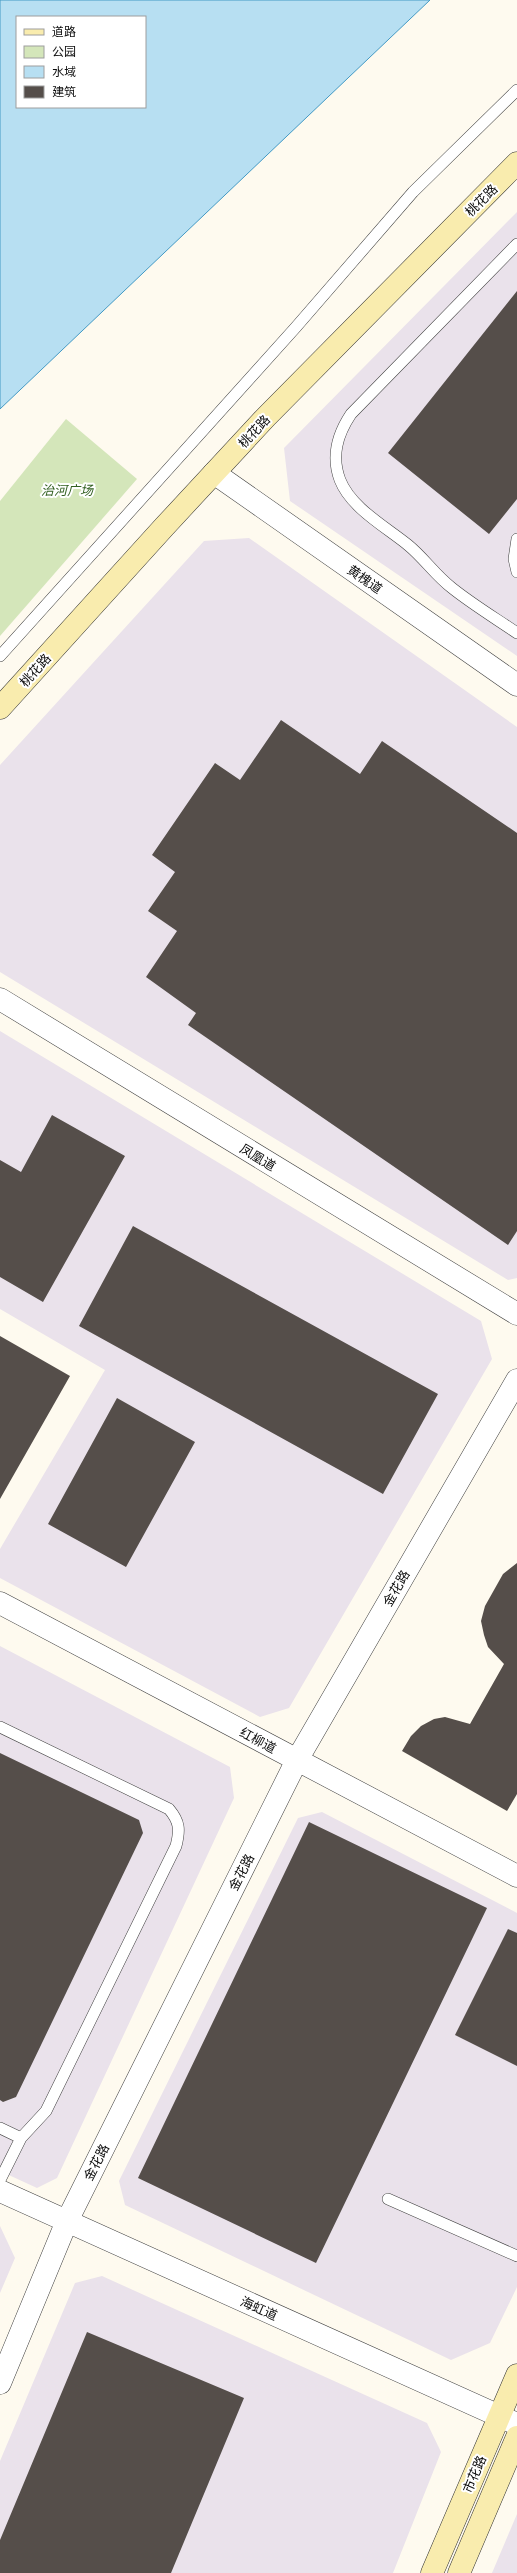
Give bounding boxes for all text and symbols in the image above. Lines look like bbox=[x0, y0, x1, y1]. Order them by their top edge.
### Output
legend bbox=[16, 16, 146, 108]
text: 道路 bbox=[52, 23, 76, 40]
text: 公园 bbox=[52, 43, 76, 60]
text: 水域 bbox=[52, 63, 76, 80]
text: 建筑 bbox=[52, 83, 76, 100]
street label: 桃花路 bbox=[461, 180, 501, 220]
street label: 桃花路 bbox=[234, 411, 274, 451]
park label: 治河广场 bbox=[41, 481, 94, 499]
street label: 黄槐道 bbox=[344, 560, 386, 598]
street label: 桃花路 bbox=[15, 649, 55, 691]
street label: 凤凰道 bbox=[237, 1139, 279, 1175]
street label: 金花路 bbox=[378, 1567, 414, 1609]
street label: 红柳道 bbox=[237, 1723, 279, 1757]
street label: 金花路 bbox=[224, 1851, 258, 1893]
street label: 金花路 bbox=[79, 2141, 113, 2183]
street label: 海虹道 bbox=[238, 2292, 280, 2324]
street label: 市花路 bbox=[458, 2453, 490, 2495]

